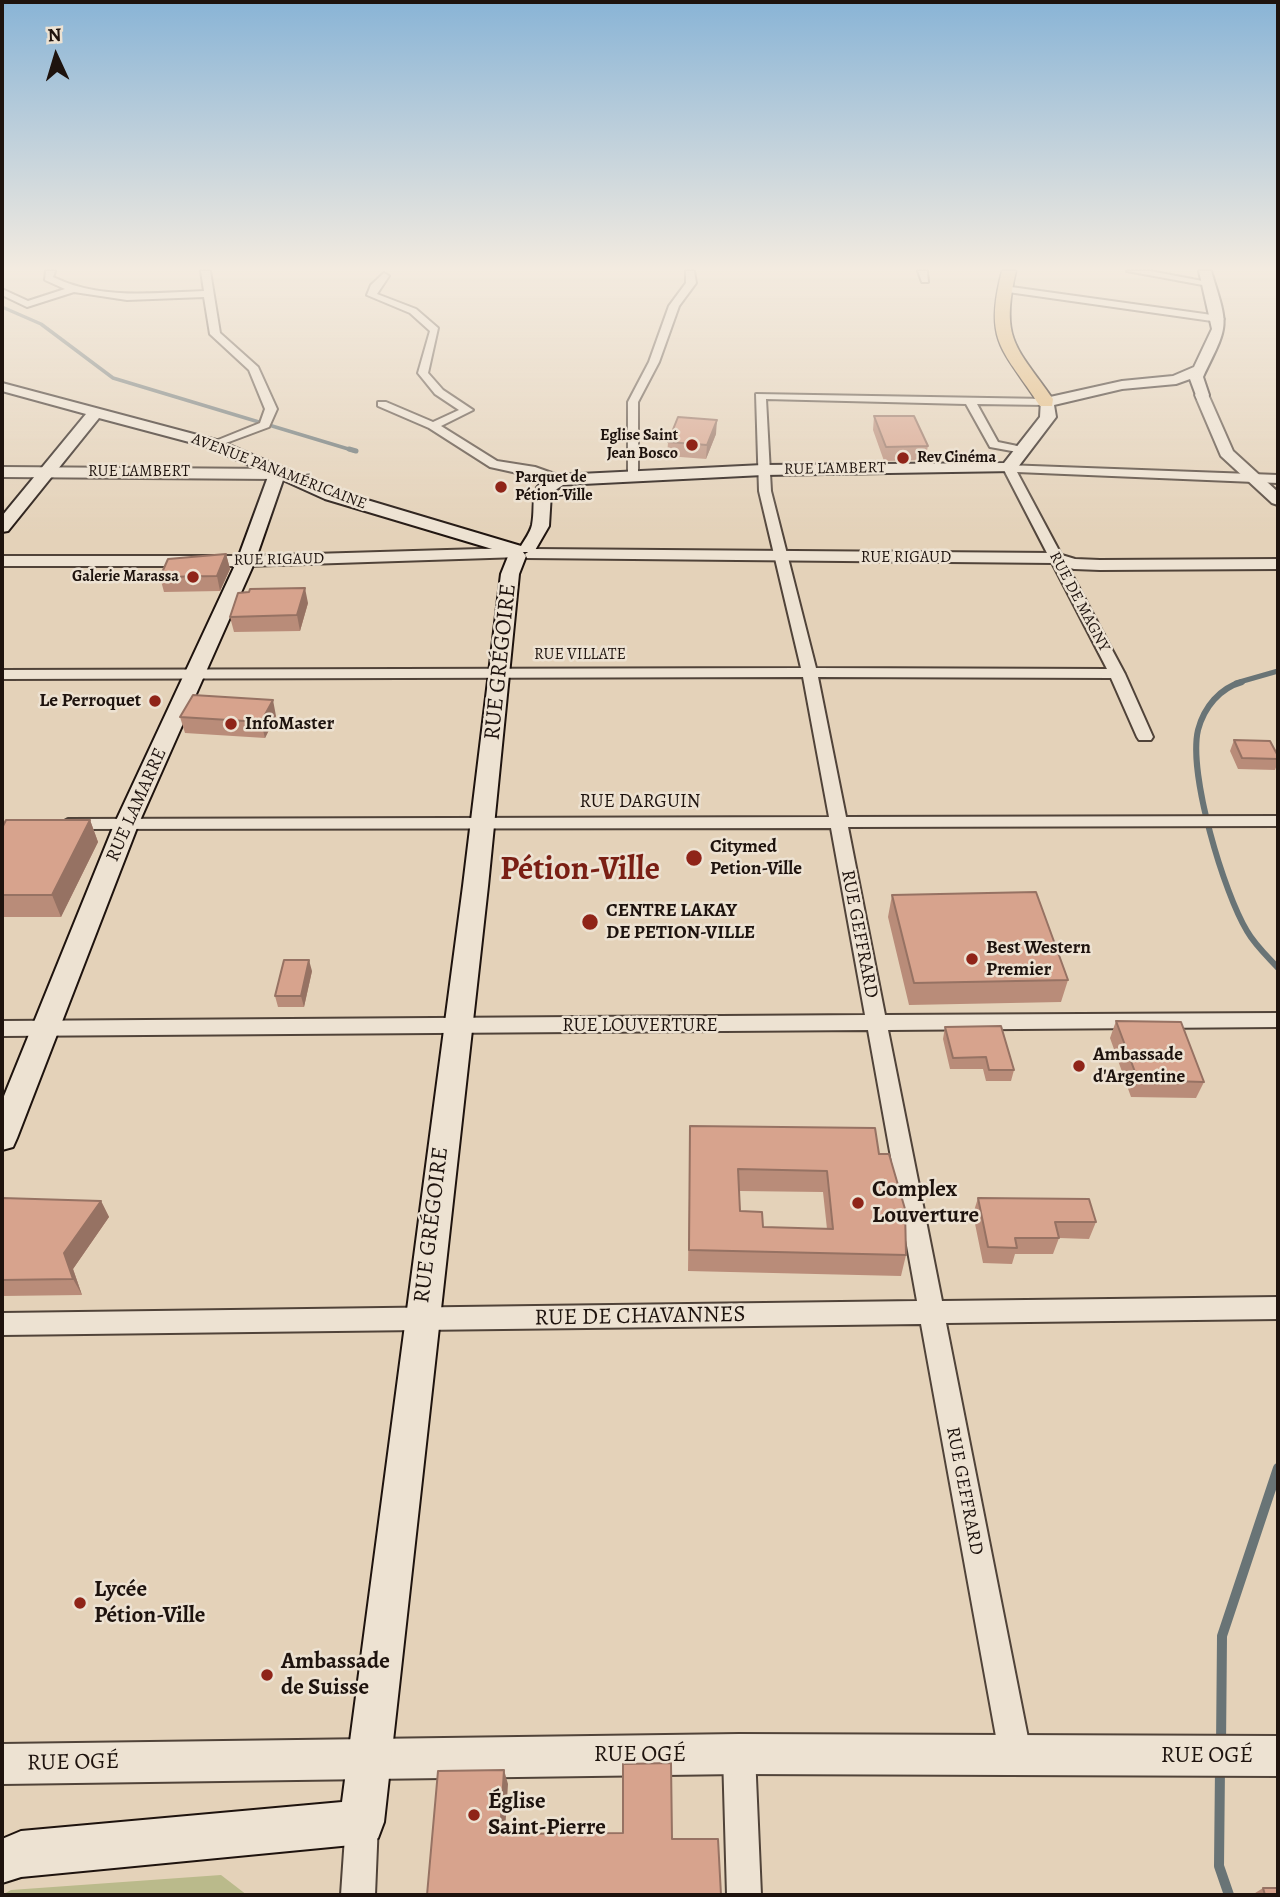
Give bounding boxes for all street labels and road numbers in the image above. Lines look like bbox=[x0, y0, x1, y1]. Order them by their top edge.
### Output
street label: AVENUE PANAMÉRICAINE bbox=[189, 430, 369, 514]
street label: RUE LAMBERT bbox=[784, 459, 886, 479]
street label: RUE LAMBERT bbox=[88, 462, 190, 482]
street label: RUE RIGAUD bbox=[861, 548, 951, 568]
street label: RUE DE MAGNY bbox=[1045, 549, 1113, 655]
street label: RUE RIGAUD bbox=[234, 550, 324, 570]
street label: RUE GRÉGOIRE bbox=[479, 582, 523, 742]
street label: RUE VILLATE bbox=[534, 645, 626, 665]
street label: RUE LAMARRE bbox=[102, 745, 172, 865]
street label: RUE DARGUIN bbox=[580, 791, 700, 813]
street label: RUE GEFFRARD bbox=[835, 868, 883, 1000]
street label: RUE LOUVERTURE bbox=[562, 1015, 718, 1037]
street label: RUE GRÉGOIRE bbox=[409, 1145, 455, 1305]
street label: RUE DE CHAVANNES bbox=[534, 1301, 746, 1333]
street label: RUE GEFFRARD bbox=[940, 1425, 988, 1557]
street label: RUE OGÉ bbox=[594, 1741, 686, 1769]
street label: RUE OGÉ bbox=[1161, 1742, 1253, 1770]
street label: RUE OGÉ bbox=[27, 1748, 119, 1778]

